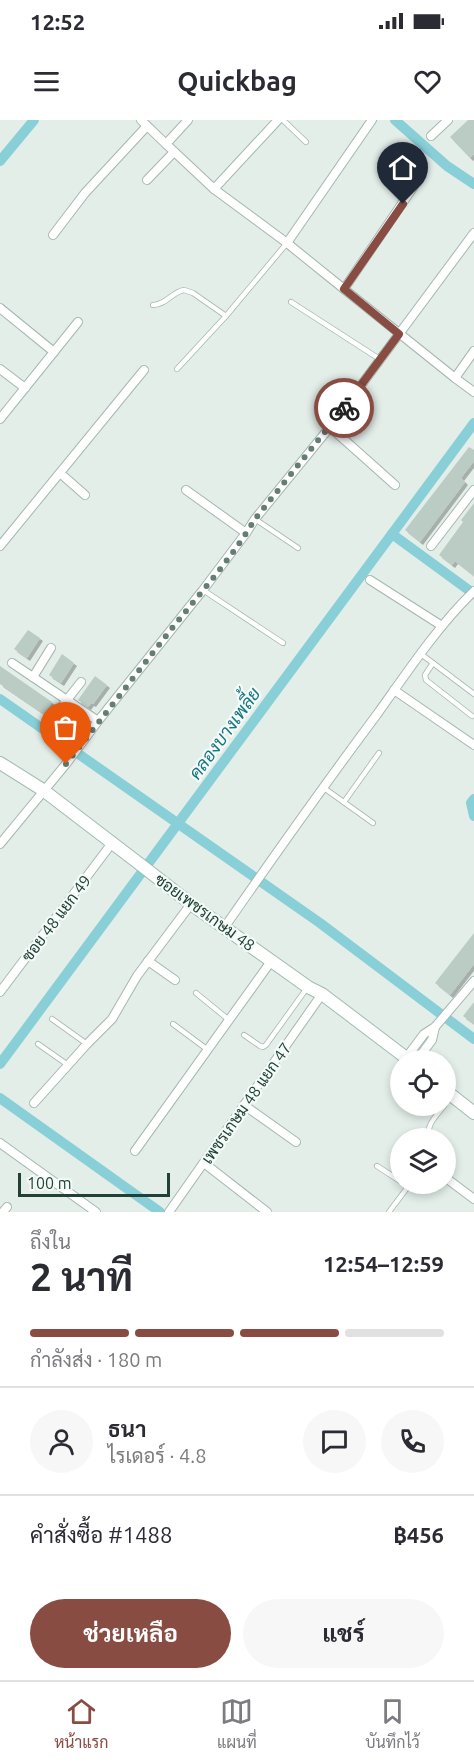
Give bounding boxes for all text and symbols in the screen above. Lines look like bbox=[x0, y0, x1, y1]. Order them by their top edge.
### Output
text: 12:52 bbox=[30, 9, 85, 34]
icon: menu bbox=[30, 65, 63, 98]
icon: heart bbox=[411, 65, 444, 98]
text: Quickbag bbox=[177, 66, 297, 96]
pin bbox=[377, 142, 428, 204]
icon: home bbox=[386, 151, 419, 184]
courier bbox=[314, 378, 374, 438]
icon: bike bbox=[328, 392, 361, 425]
water label: คลองบางเพลี้ย bbox=[180, 681, 264, 782]
pin bbox=[40, 702, 91, 764]
icon: bag bbox=[49, 711, 82, 744]
street label: ซอยเพชรเกษม 48 bbox=[152, 870, 258, 954]
street label: ซอย 48 แยก 49 bbox=[18, 871, 94, 965]
street label: เพชรเกษม 48 แยก 47 bbox=[197, 1039, 295, 1167]
map controls bbox=[390, 1050, 456, 1194]
button: locate bbox=[390, 1050, 456, 1116]
button: layers bbox=[390, 1128, 456, 1194]
scale bar bbox=[18, 1170, 170, 1198]
text: 100 m bbox=[27, 1174, 72, 1192]
text: ถึงใน bbox=[30, 1230, 71, 1253]
text: 12:54–12:59 bbox=[323, 1251, 444, 1276]
text: 2 นาที bbox=[30, 1255, 133, 1298]
text: กำลังส่ง · 180 m bbox=[30, 1348, 162, 1371]
button: person bbox=[30, 1410, 93, 1473]
button: chat bbox=[303, 1410, 366, 1473]
button: phone bbox=[381, 1410, 444, 1473]
text: ธนา bbox=[108, 1416, 146, 1441]
text: ไรเดอร์ · 4.8 bbox=[108, 1444, 207, 1467]
text: คำสั่งซื้อ #1488 bbox=[30, 1522, 172, 1547]
text: ฿456 bbox=[394, 1522, 444, 1547]
button: ช่วยเหลือ bbox=[30, 1599, 231, 1668]
button: แชร์ bbox=[243, 1599, 444, 1668]
tab: หน้าแรก bbox=[54, 1695, 109, 1752]
tab: แผนที่ bbox=[217, 1695, 257, 1752]
tab: บันทึกไว้ bbox=[365, 1695, 420, 1752]

